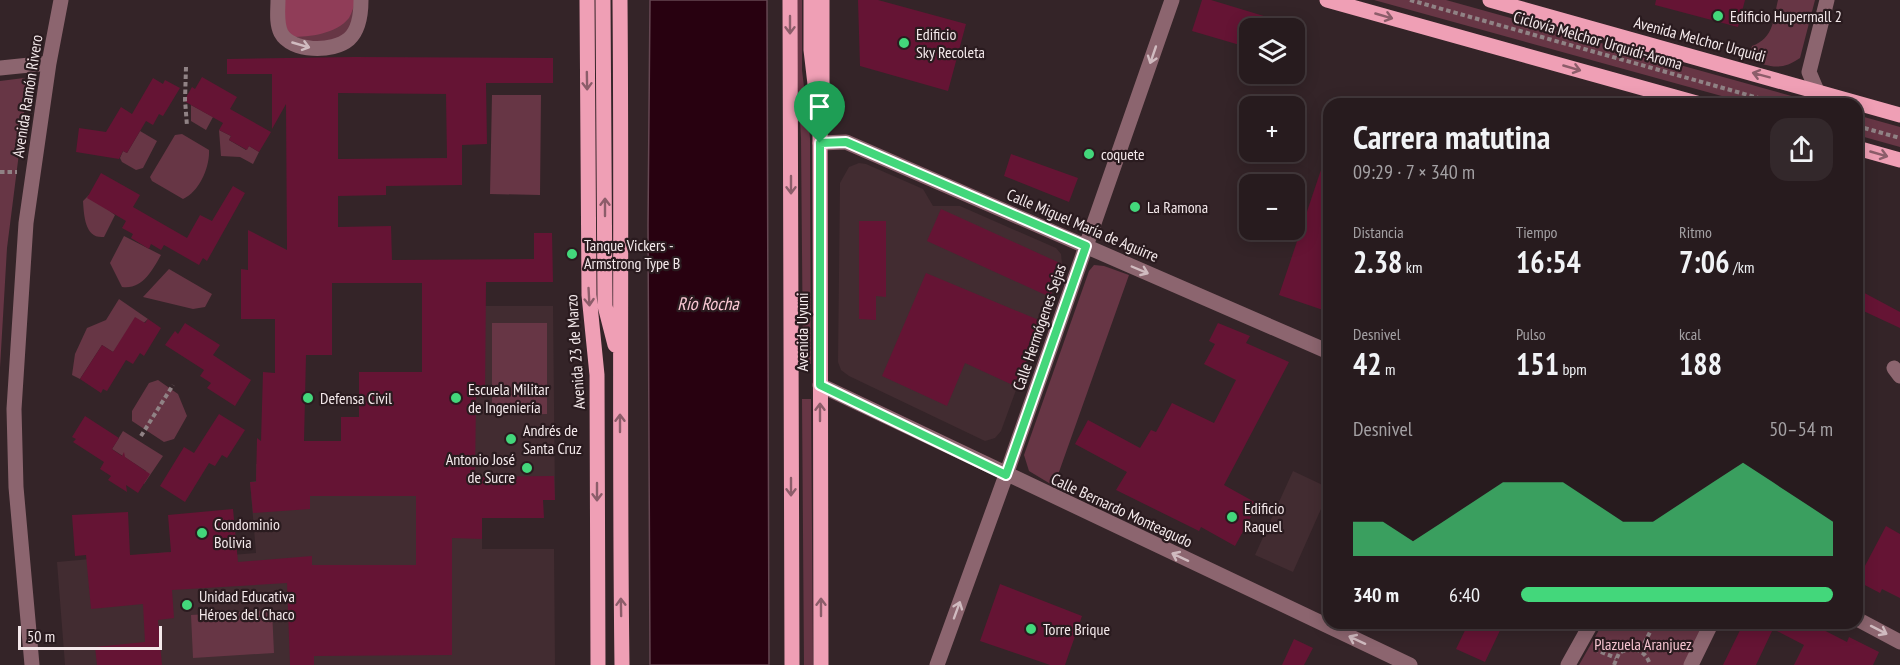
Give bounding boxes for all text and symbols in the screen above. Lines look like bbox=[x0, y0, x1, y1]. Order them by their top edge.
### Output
street label: Ciclovía Melchor Urquidi-Aroma bbox=[1511, 6, 1685, 74]
place label: Edificio Hupermall 2 bbox=[1730, 6, 1842, 26]
marker: Edificio Hupermall 2 bbox=[1711, 9, 1725, 23]
one-way arrow bbox=[1374, 10, 1393, 22]
street label: Avenida Melchor Urquidi bbox=[1632, 12, 1768, 66]
one-way arrow bbox=[784, 14, 796, 34]
map controls bbox=[1239, 18, 1305, 240]
button: layers bbox=[1239, 18, 1305, 84]
place label: Edificio Sky Recoleta bbox=[916, 24, 985, 62]
street label: Avenida Ramón Rivero bbox=[7, 33, 47, 159]
marker: Edificio Sky Recoleta bbox=[897, 36, 911, 50]
one-way arrow bbox=[292, 41, 311, 52]
one-way arrow bbox=[1147, 45, 1158, 64]
one-way arrow bbox=[1562, 63, 1581, 74]
one-way arrow bbox=[1752, 69, 1771, 80]
one-way arrow bbox=[582, 71, 593, 91]
pin bbox=[794, 81, 845, 143]
icon: arrive bbox=[803, 90, 836, 123]
button: + bbox=[1239, 96, 1305, 162]
text: Carrera matutina bbox=[1353, 115, 1550, 158]
button: share bbox=[1770, 118, 1833, 181]
place label: coquete bbox=[1101, 144, 1145, 164]
marker: coquete bbox=[1082, 147, 1096, 161]
one-way arrow bbox=[1869, 149, 1888, 160]
text: 09:29 · 7 × 340 m bbox=[1353, 159, 1475, 185]
button: − bbox=[1239, 174, 1305, 240]
one-way arrow bbox=[785, 175, 797, 195]
street label: Calle Miguel María de Aguirre bbox=[1004, 184, 1162, 266]
one-way arrow bbox=[599, 197, 610, 217]
place label: La Ramona bbox=[1147, 197, 1208, 217]
marker: La Ramona bbox=[1128, 200, 1142, 214]
text: Distancia bbox=[1353, 222, 1404, 242]
text: Tiempo bbox=[1516, 222, 1558, 242]
text: Ritmo bbox=[1679, 222, 1712, 242]
place label: Tanque Vickers - Armstrong Type B bbox=[584, 235, 680, 273]
text: 2.38 bbox=[1353, 242, 1402, 281]
text: 16:54 bbox=[1516, 242, 1581, 281]
text: 7:06 bbox=[1679, 242, 1730, 281]
marker: Tanque Vickers - Armstrong Type B bbox=[565, 247, 579, 261]
text: km bbox=[1402, 257, 1422, 277]
text: /km bbox=[1730, 257, 1754, 277]
street label: Calle Hermógenes Sejas bbox=[1008, 261, 1070, 393]
one-way arrow bbox=[1130, 265, 1149, 276]
one-way arrow bbox=[584, 287, 595, 307]
water label: Río Rocha bbox=[677, 292, 739, 315]
street label: Avenida Uyuni bbox=[792, 293, 812, 371]
street label: Avenida 23 de Marzo bbox=[561, 294, 589, 410]
text: Desnivel bbox=[1353, 324, 1400, 344]
text: Pulso bbox=[1516, 324, 1546, 344]
text: kcal bbox=[1679, 324, 1701, 344]
text: 42 bbox=[1353, 344, 1382, 383]
text: 151 bbox=[1516, 344, 1559, 383]
text: 188 bbox=[1679, 344, 1722, 383]
text: m bbox=[1382, 359, 1396, 379]
text: bpm bbox=[1559, 359, 1587, 379]
place label: Escuela Militar de Ingeniería bbox=[468, 379, 550, 417]
place label: Defensa Civil bbox=[320, 388, 392, 408]
marker: Defensa Civil bbox=[301, 391, 315, 405]
marker: Escuela Militar de Ingeniería bbox=[449, 391, 463, 405]
one-way arrow bbox=[814, 402, 826, 422]
one-way arrow bbox=[614, 413, 626, 433]
text: Desnivel bbox=[1353, 416, 1412, 442]
text: 50–54 m bbox=[1769, 416, 1833, 442]
place label: Andrés de Santa Cruz bbox=[523, 420, 582, 458]
marker: Andrés de Santa Cruz bbox=[504, 432, 518, 446]
place label: Antonio José de Sucre bbox=[446, 449, 515, 487]
marker: Antonio José de Sucre bbox=[520, 461, 534, 475]
street label: Calle Bernardo Monteagudo bbox=[1048, 468, 1196, 552]
one-way arrow bbox=[785, 477, 796, 497]
one-way arrow bbox=[591, 481, 603, 501]
place label: Edificio Raquel bbox=[1244, 498, 1284, 536]
marker: Edificio Raquel bbox=[1225, 510, 1239, 524]
place label: Condominio Bolivia bbox=[214, 514, 280, 552]
marker: Condominio Bolivia bbox=[195, 526, 209, 540]
one-way arrow bbox=[1172, 551, 1190, 563]
text: 340 m bbox=[1353, 582, 1399, 608]
text: 6:40 bbox=[1449, 582, 1480, 608]
place label: Unidad Educativa Héroes del Chaco bbox=[199, 586, 295, 624]
one-way arrow bbox=[615, 597, 627, 617]
one-way arrow bbox=[815, 597, 827, 617]
marker: Unidad Educativa Héroes del Chaco bbox=[180, 598, 194, 612]
one-way arrow bbox=[952, 601, 963, 620]
place label: Torre Brique bbox=[1043, 619, 1110, 639]
marker: Torre Brique bbox=[1024, 622, 1038, 636]
scale bar bbox=[18, 623, 162, 650]
one-way arrow bbox=[1869, 625, 1887, 637]
text: 50 m bbox=[27, 626, 55, 646]
one-way arrow bbox=[1348, 634, 1366, 646]
park label: Plazuela Aranjuez bbox=[1594, 634, 1692, 654]

